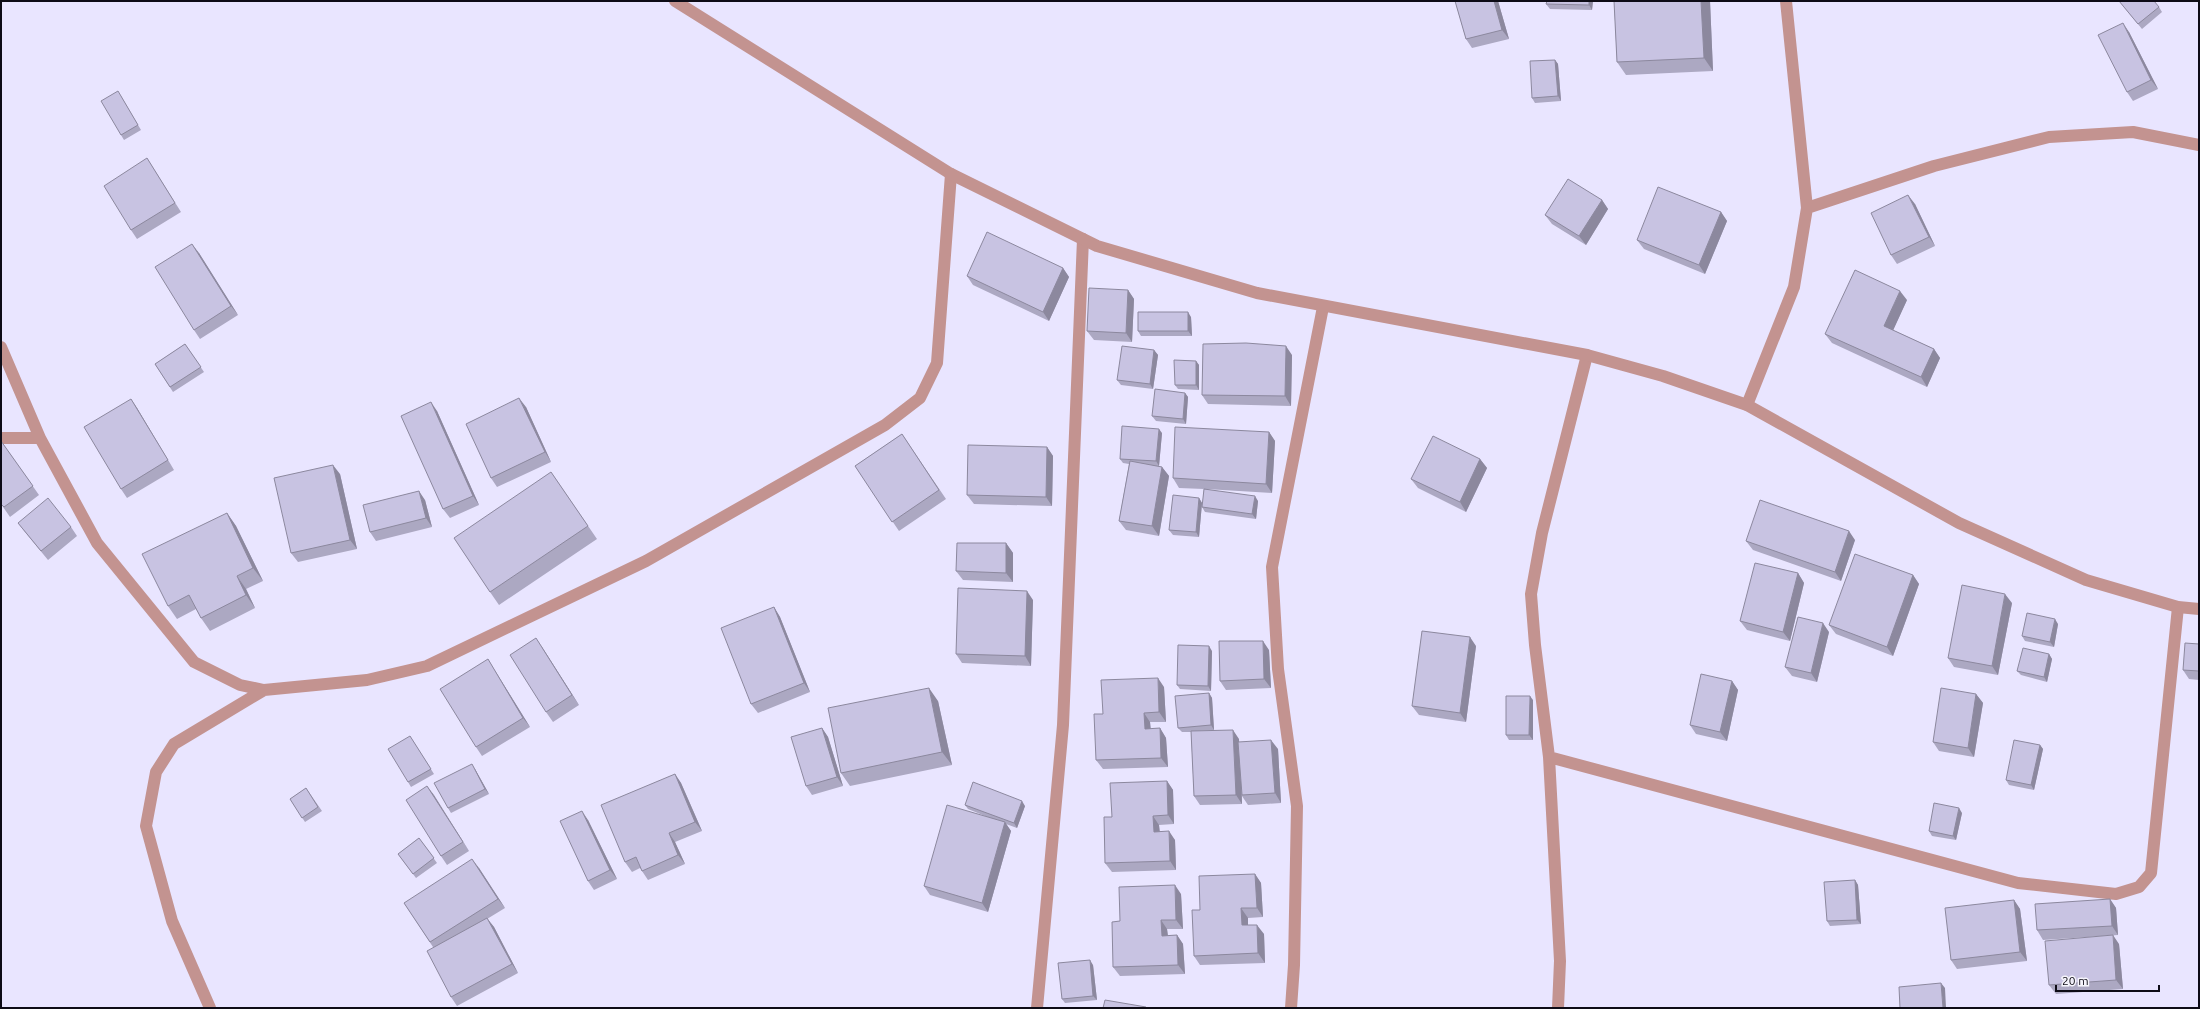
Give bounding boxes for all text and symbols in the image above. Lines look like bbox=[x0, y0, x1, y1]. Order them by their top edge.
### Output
scale bar bbox=[2056, 967, 2159, 993]
text: 20 m bbox=[2062, 974, 2089, 987]

